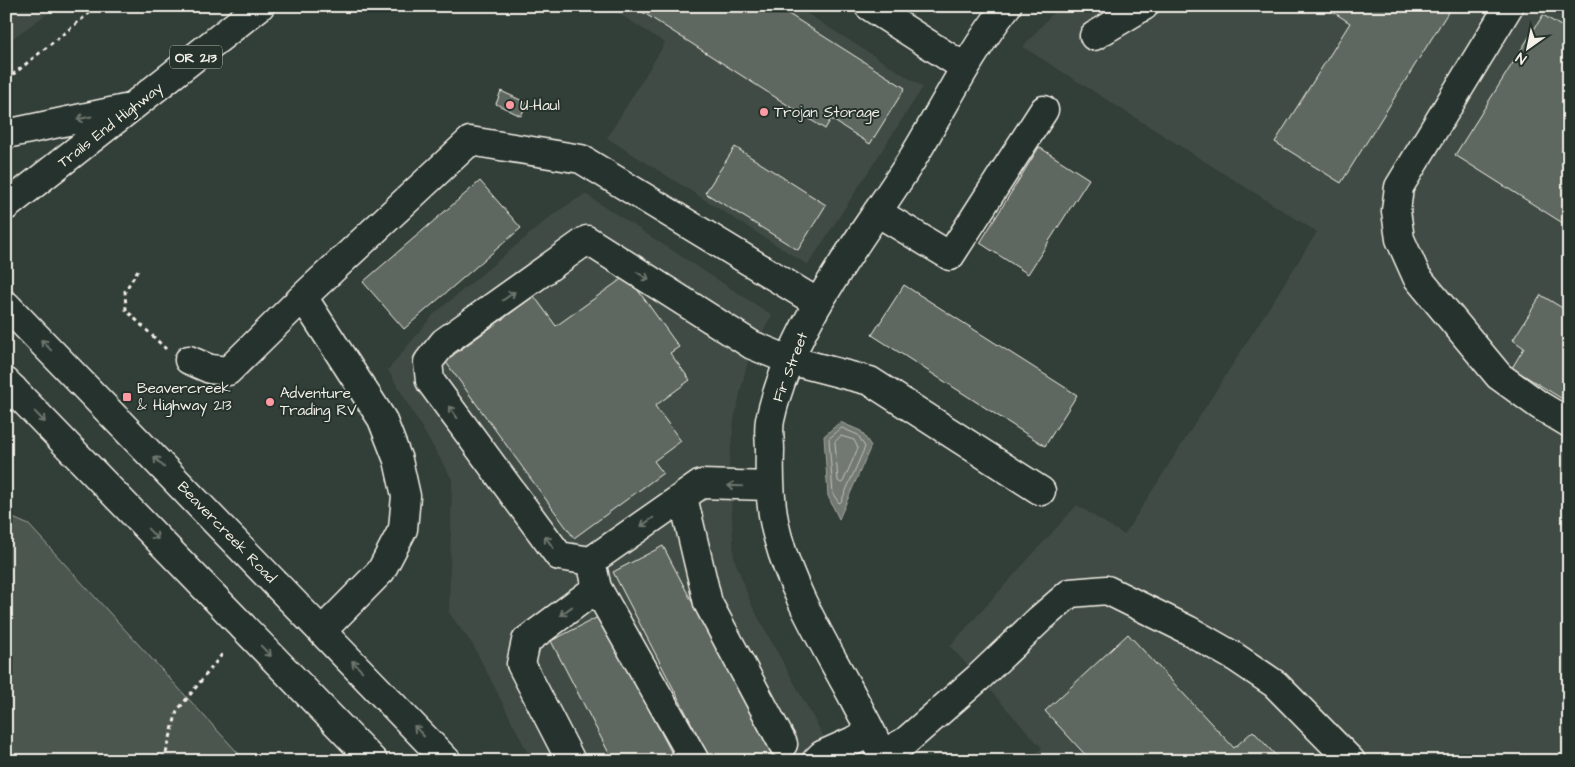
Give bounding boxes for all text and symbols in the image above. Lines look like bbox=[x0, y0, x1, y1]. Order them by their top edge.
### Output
north arrow bbox=[1502, 22, 1552, 72]
road number: OR 213 bbox=[170, 46, 222, 68]
text: N bbox=[1512, 47, 1531, 69]
street label: Trails End Highway bbox=[53, 78, 168, 174]
place label: U-Haul bbox=[520, 95, 560, 116]
marker: U-Haul bbox=[504, 99, 516, 111]
place label: Trojan Storage bbox=[774, 102, 880, 124]
marker: Trojan Storage bbox=[758, 106, 770, 118]
one-way arrow bbox=[76, 113, 92, 123]
one-way arrow bbox=[636, 270, 650, 281]
one-way arrow bbox=[501, 291, 515, 301]
street label: Fir Street bbox=[768, 329, 813, 405]
one-way arrow bbox=[40, 339, 52, 352]
place label: Beavercreek & Highway 213 bbox=[137, 378, 232, 417]
place label: Adventure Trading RV bbox=[280, 383, 357, 422]
marker: Beavercreek & Highway 213 bbox=[121, 391, 133, 403]
marker: Adventure Trading RV bbox=[264, 396, 276, 408]
one-way arrow bbox=[448, 405, 458, 419]
one-way arrow bbox=[34, 411, 46, 424]
one-way arrow bbox=[153, 456, 165, 468]
street label: Beavercreek Road bbox=[172, 477, 281, 588]
one-way arrow bbox=[727, 481, 743, 490]
one-way arrow bbox=[640, 517, 654, 527]
one-way arrow bbox=[147, 528, 159, 541]
one-way arrow bbox=[544, 536, 554, 550]
one-way arrow bbox=[559, 606, 573, 616]
one-way arrow bbox=[260, 645, 272, 658]
one-way arrow bbox=[351, 660, 363, 673]
one-way arrow bbox=[413, 725, 425, 737]

